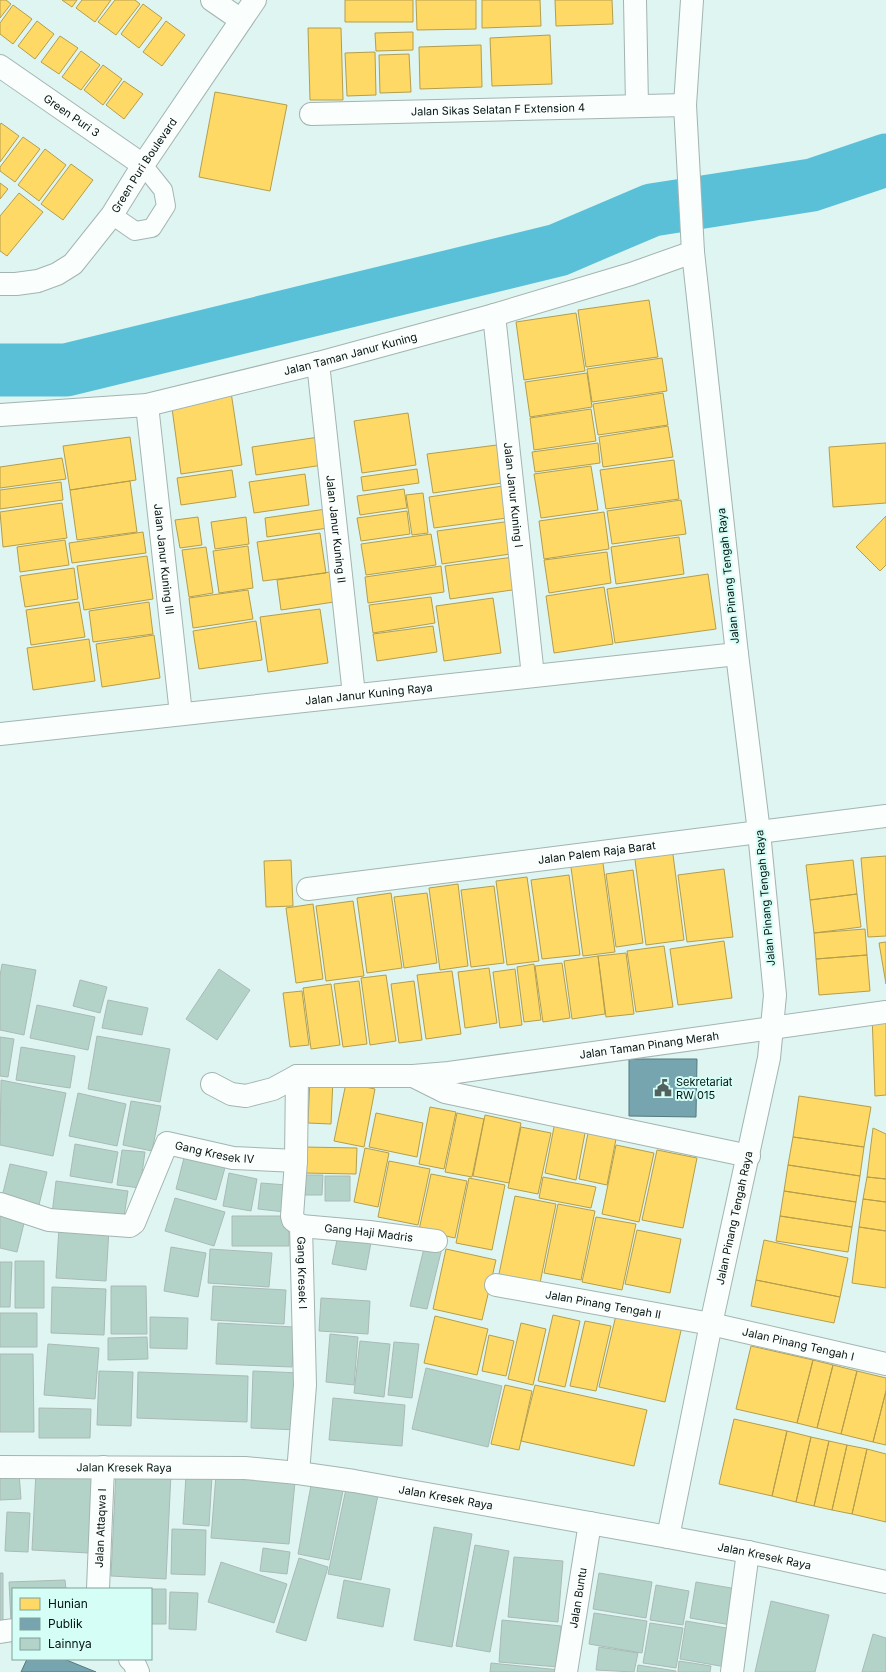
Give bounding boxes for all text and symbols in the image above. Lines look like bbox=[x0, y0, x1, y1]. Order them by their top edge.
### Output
street label: Green Puri 3 bbox=[41, 91, 102, 140]
street label: Jalan Sikas Selatan F Extension 4 bbox=[411, 100, 585, 119]
street label: Green Puri Boulevard bbox=[108, 115, 180, 215]
street label: Jalan Taman Janur Kuning bbox=[282, 329, 419, 378]
street label: Jalan Janur Kuning I bbox=[501, 442, 526, 548]
street label: Jalan Janur Kuning II bbox=[323, 474, 349, 584]
street label: Jalan Janur Kuning III bbox=[151, 503, 177, 615]
street label: Jalan Pinang Tengah Raya bbox=[714, 507, 742, 645]
street label: Jalan Janur Kuning Raya bbox=[304, 680, 433, 708]
street label: Jalan Pinang Tengah Raya bbox=[752, 829, 778, 967]
street label: Jalan Palem Raja Barat bbox=[537, 838, 657, 867]
street label: Jalan Taman Pinang Merah bbox=[578, 1028, 720, 1062]
place label: Sekretariat RW 015 bbox=[676, 1075, 733, 1102]
public building icon: Sekretariat RW 015 bbox=[653, 1078, 673, 1098]
street label: Gang Kresek IV bbox=[174, 1138, 255, 1166]
street label: Jalan Pinang Tengah Raya bbox=[713, 1149, 756, 1286]
street label: Gang Haji Madris bbox=[324, 1221, 414, 1245]
street label: Gang Kresek I bbox=[294, 1236, 310, 1309]
street label: Jalan Pinang Tengah II bbox=[544, 1287, 662, 1322]
street label: Jalan Pinang Tengah I bbox=[741, 1324, 856, 1364]
street label: Jalan Kresek Raya bbox=[76, 1460, 172, 1475]
street label: Jalan Kresek Raya bbox=[398, 1482, 494, 1513]
street label: Jalan Attaqwa I bbox=[92, 1488, 109, 1568]
street label: Jalan Kresek Raya bbox=[716, 1539, 813, 1573]
street label: Jalan Buntu bbox=[566, 1567, 590, 1629]
legend bbox=[12, 1588, 152, 1660]
text: Hunian bbox=[48, 1596, 88, 1611]
text: Publik bbox=[48, 1616, 83, 1631]
text: Lainnya bbox=[48, 1636, 92, 1651]

